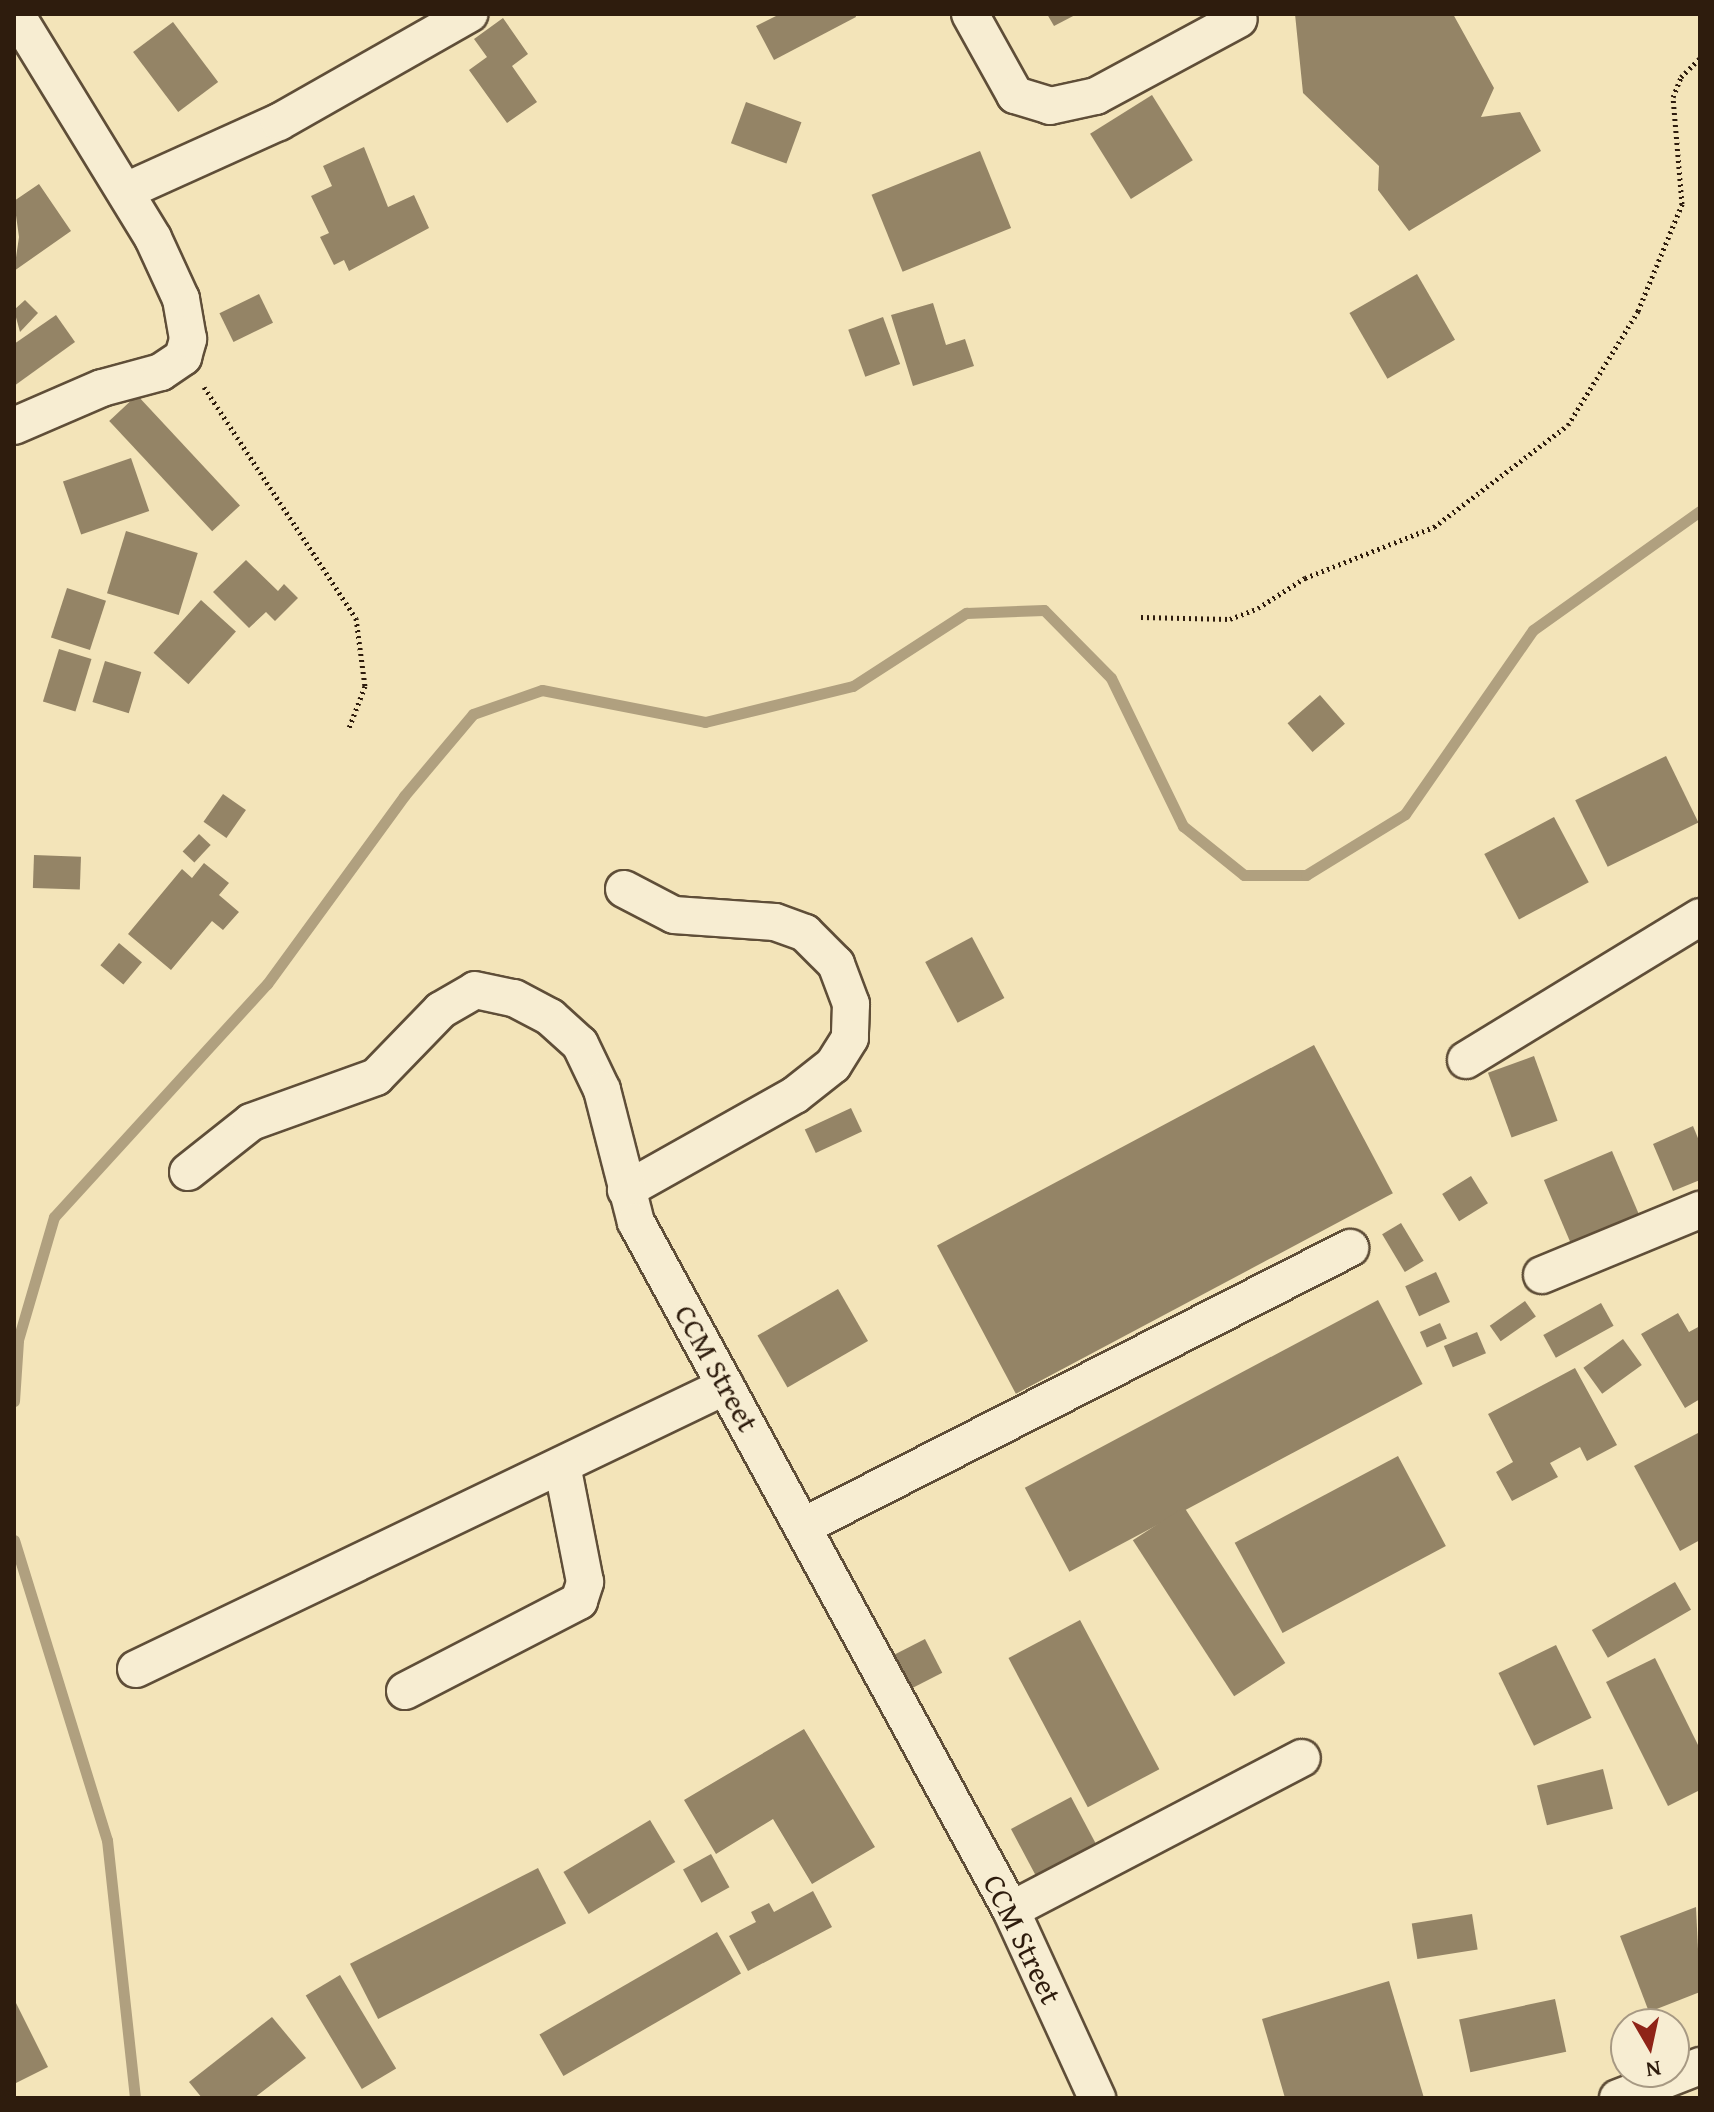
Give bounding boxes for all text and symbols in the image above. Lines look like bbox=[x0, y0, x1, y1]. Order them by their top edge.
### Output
street label: CCM Street bbox=[667, 1298, 767, 1438]
street label: CCM Street bbox=[976, 1868, 1070, 2010]
north arrow bbox=[1610, 2008, 1690, 2088]
text: N bbox=[1644, 2053, 1663, 2087]

